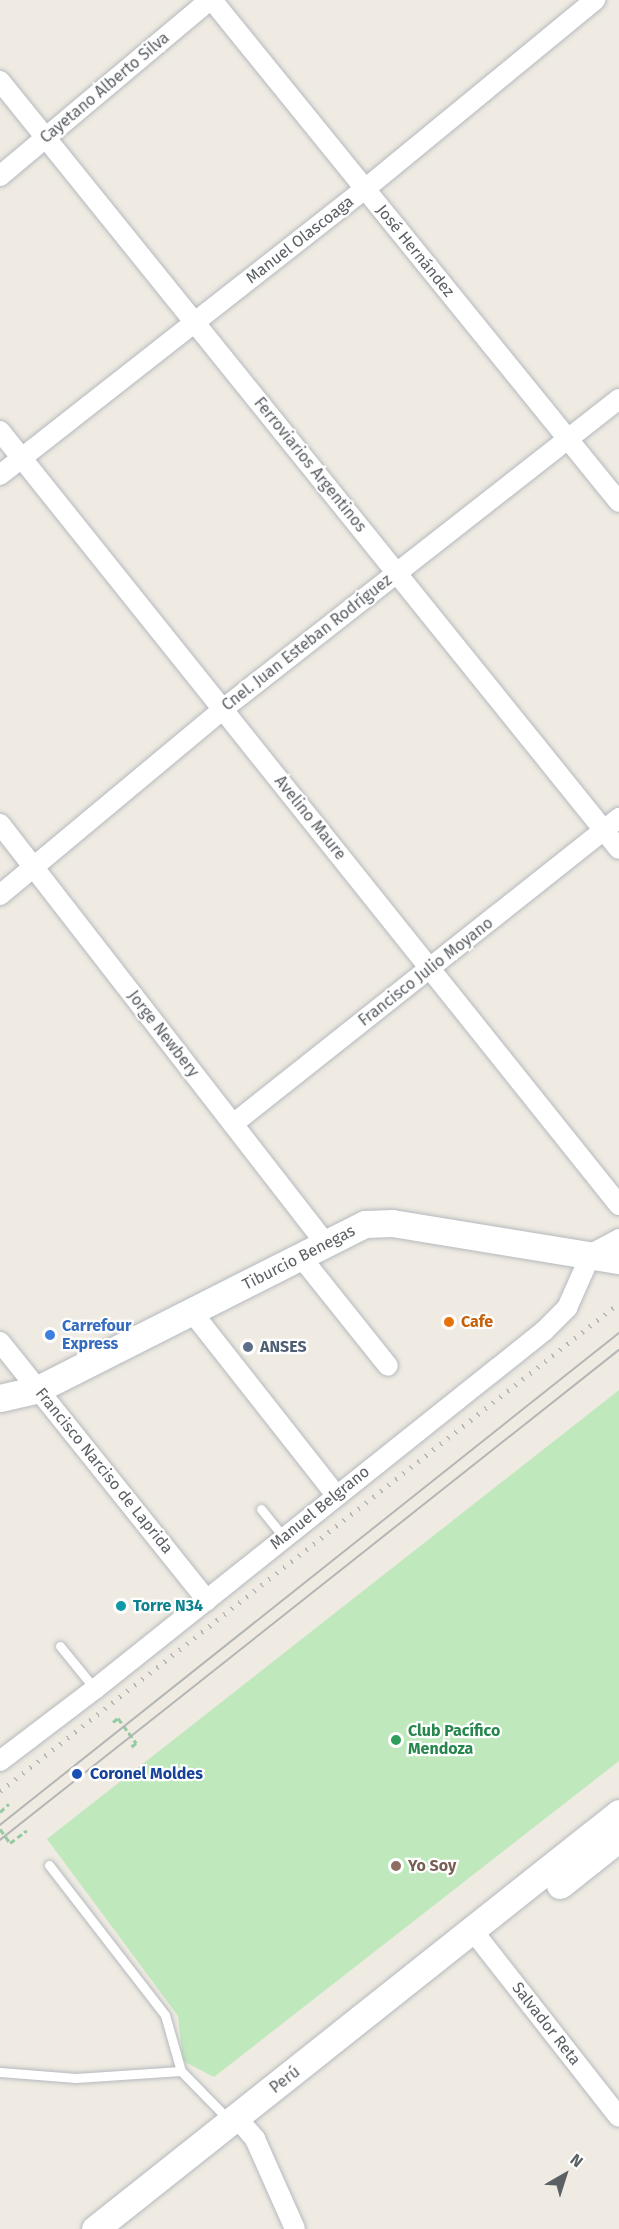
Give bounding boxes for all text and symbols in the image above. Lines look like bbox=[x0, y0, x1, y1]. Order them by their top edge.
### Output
street label: Cayetano Alberto Silva bbox=[37, 28, 173, 148]
street label: Manuel Olascoaga bbox=[242, 192, 358, 288]
street label: José Hernández bbox=[372, 201, 458, 301]
street label: Ferroviarios Argentinos bbox=[250, 394, 370, 536]
street label: Cnel. Juan Esteban Rodríguez bbox=[218, 571, 396, 715]
street label: Avelino Maure bbox=[270, 772, 350, 864]
street label: Francisco Julio Moyano bbox=[355, 914, 497, 1030]
street label: Jorge Newbery bbox=[123, 987, 203, 1081]
street label: Tiburcio Benegas bbox=[240, 1221, 358, 1295]
place label: Cafe bbox=[461, 1312, 493, 1332]
marker: Cafe bbox=[442, 1315, 456, 1329]
place label: Carrefour Express bbox=[62, 1316, 131, 1354]
marker: Carrefour Express bbox=[43, 1328, 57, 1342]
place label: ANSES bbox=[260, 1337, 307, 1357]
marker: ANSES bbox=[241, 1340, 255, 1354]
street label: Francisco Narciso de Laprida bbox=[31, 1384, 177, 1558]
street label: Manuel Belgrano bbox=[267, 1462, 373, 1554]
place label: Torre N34 bbox=[133, 1596, 203, 1616]
marker: Torre N34 bbox=[114, 1599, 128, 1613]
place label: Club Pacífico Mendoza bbox=[408, 1721, 500, 1759]
marker: Club Pacífico Mendoza bbox=[389, 1733, 403, 1747]
place label: Coronel Moldes bbox=[90, 1764, 203, 1784]
marker: Coronel Moldes bbox=[68, 1765, 86, 1783]
place label: Yo Soy bbox=[408, 1856, 456, 1876]
marker: Yo Soy bbox=[389, 1859, 403, 1873]
street label: Salvador Reta bbox=[508, 1979, 584, 2069]
street label: Perú bbox=[266, 2062, 304, 2098]
north arrow bbox=[535, 2145, 595, 2205]
text: N bbox=[567, 2150, 587, 2171]

